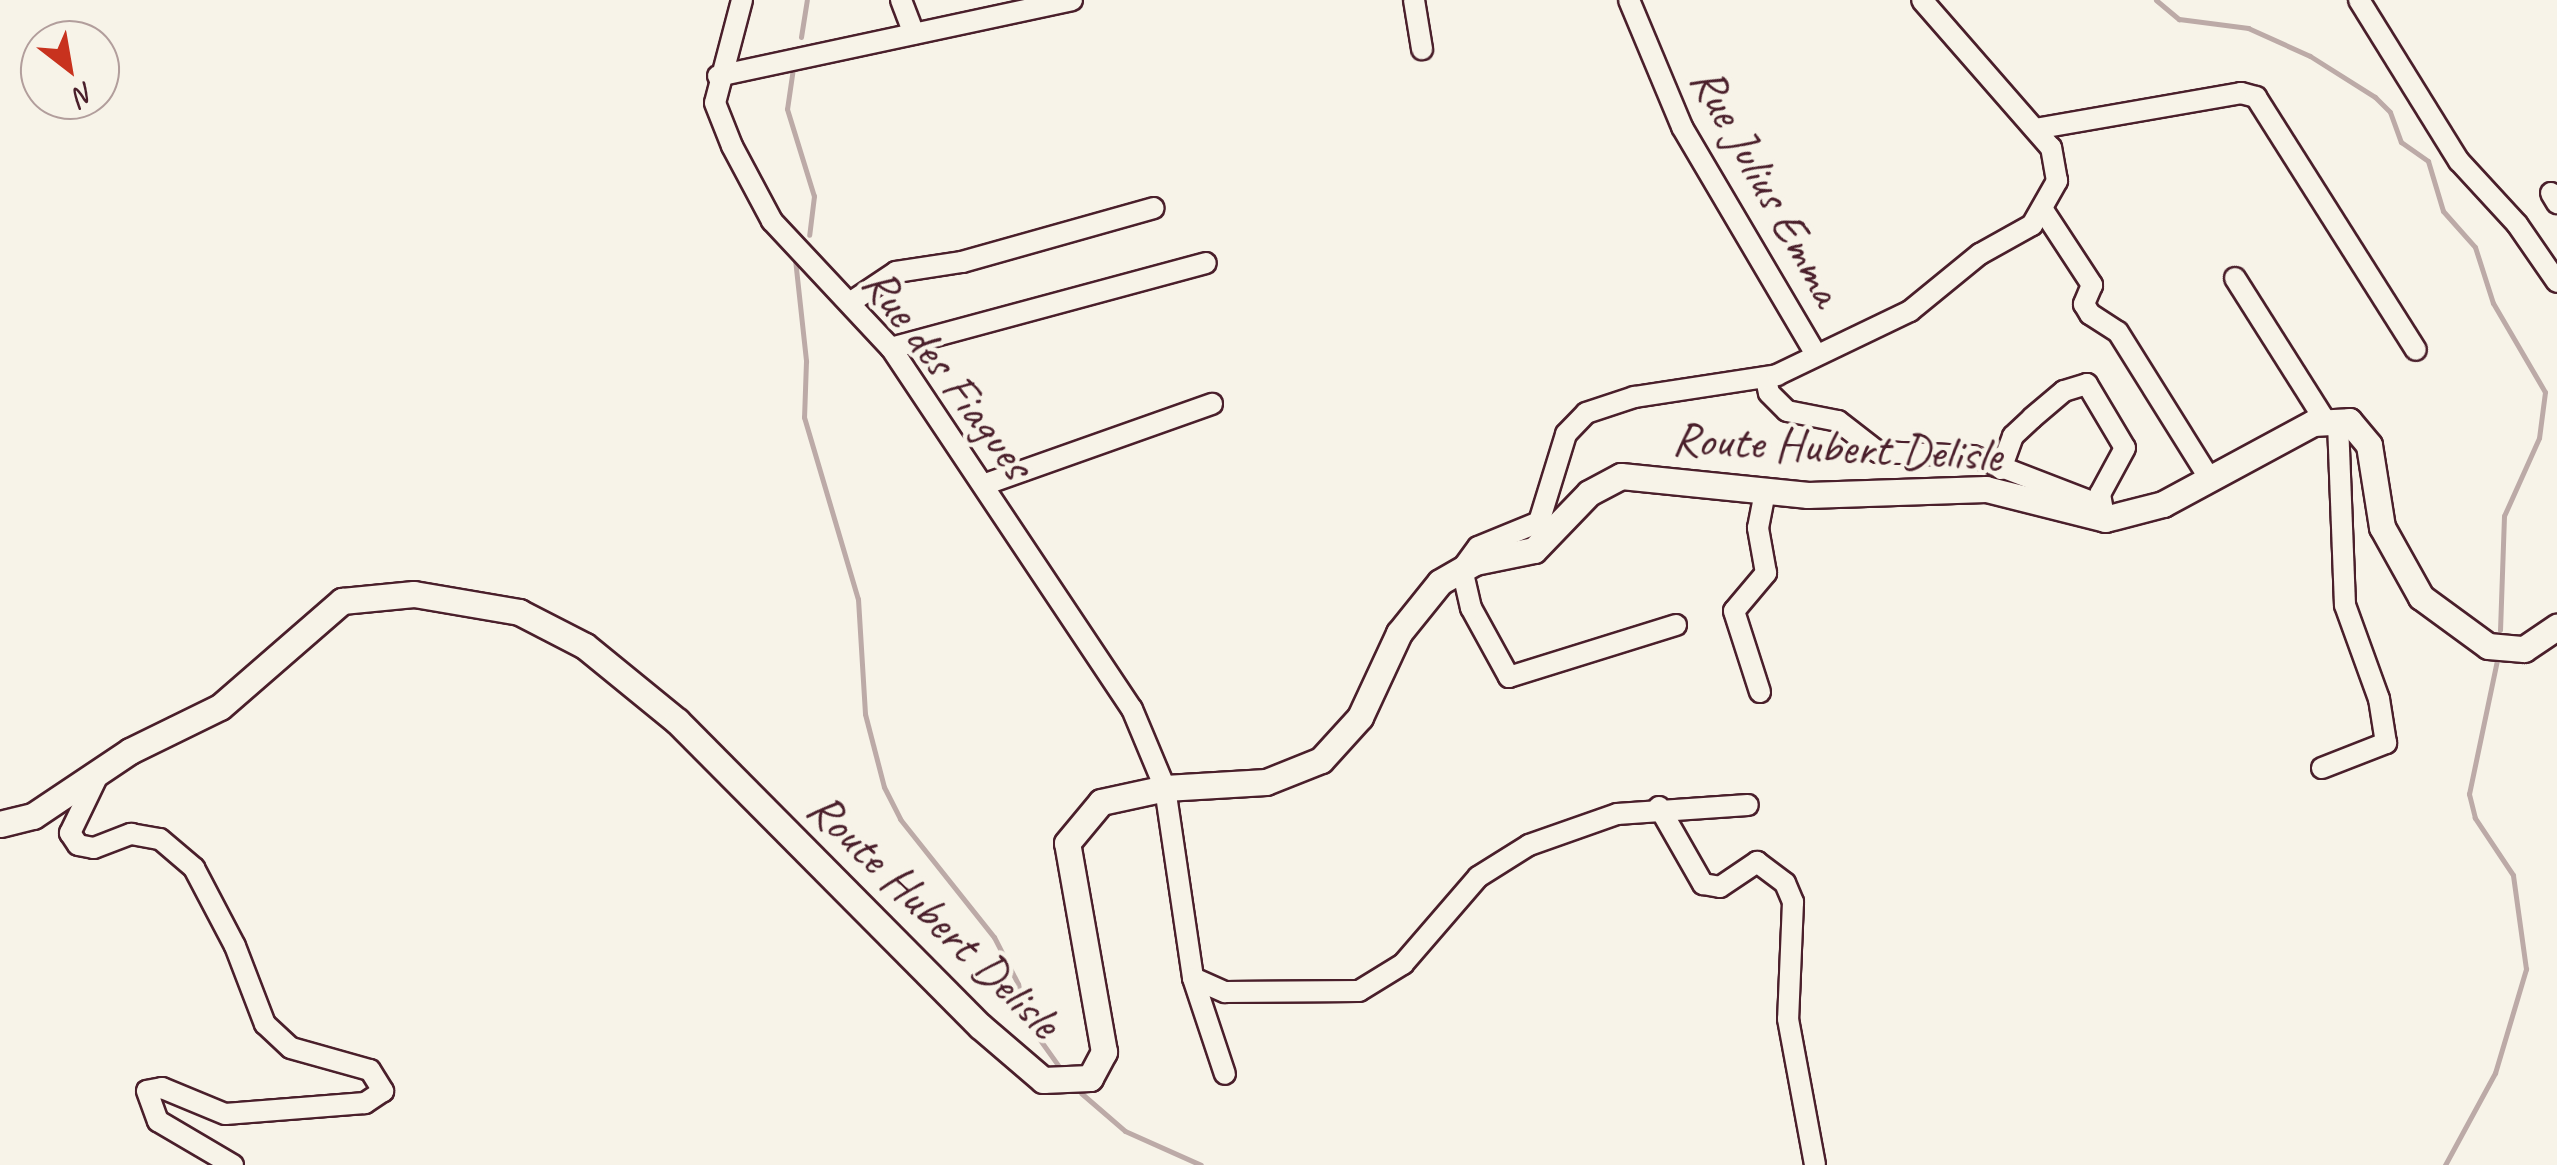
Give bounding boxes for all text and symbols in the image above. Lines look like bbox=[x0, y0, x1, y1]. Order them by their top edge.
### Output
north arrow bbox=[20, 20, 120, 120]
street label: Rue Julius Emma bbox=[1677, 55, 1857, 317]
text: N bbox=[68, 75, 101, 114]
street label: Rue des Fiagues bbox=[850, 256, 1046, 490]
street label: Route Hubert Delisle bbox=[1671, 410, 2003, 484]
street label: Route Hubert Delisle bbox=[795, 780, 1073, 1050]

